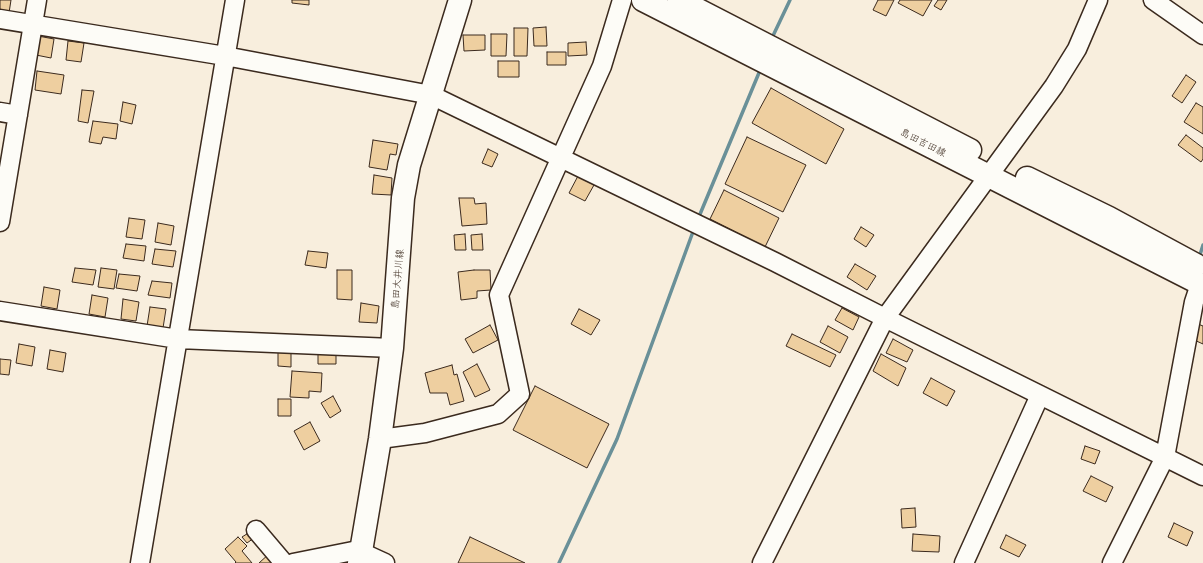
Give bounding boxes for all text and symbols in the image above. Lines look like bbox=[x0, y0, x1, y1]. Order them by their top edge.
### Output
street label: 島田吉田線 bbox=[898, 126, 948, 160]
street label: 島田大井川線 bbox=[389, 249, 407, 309]

